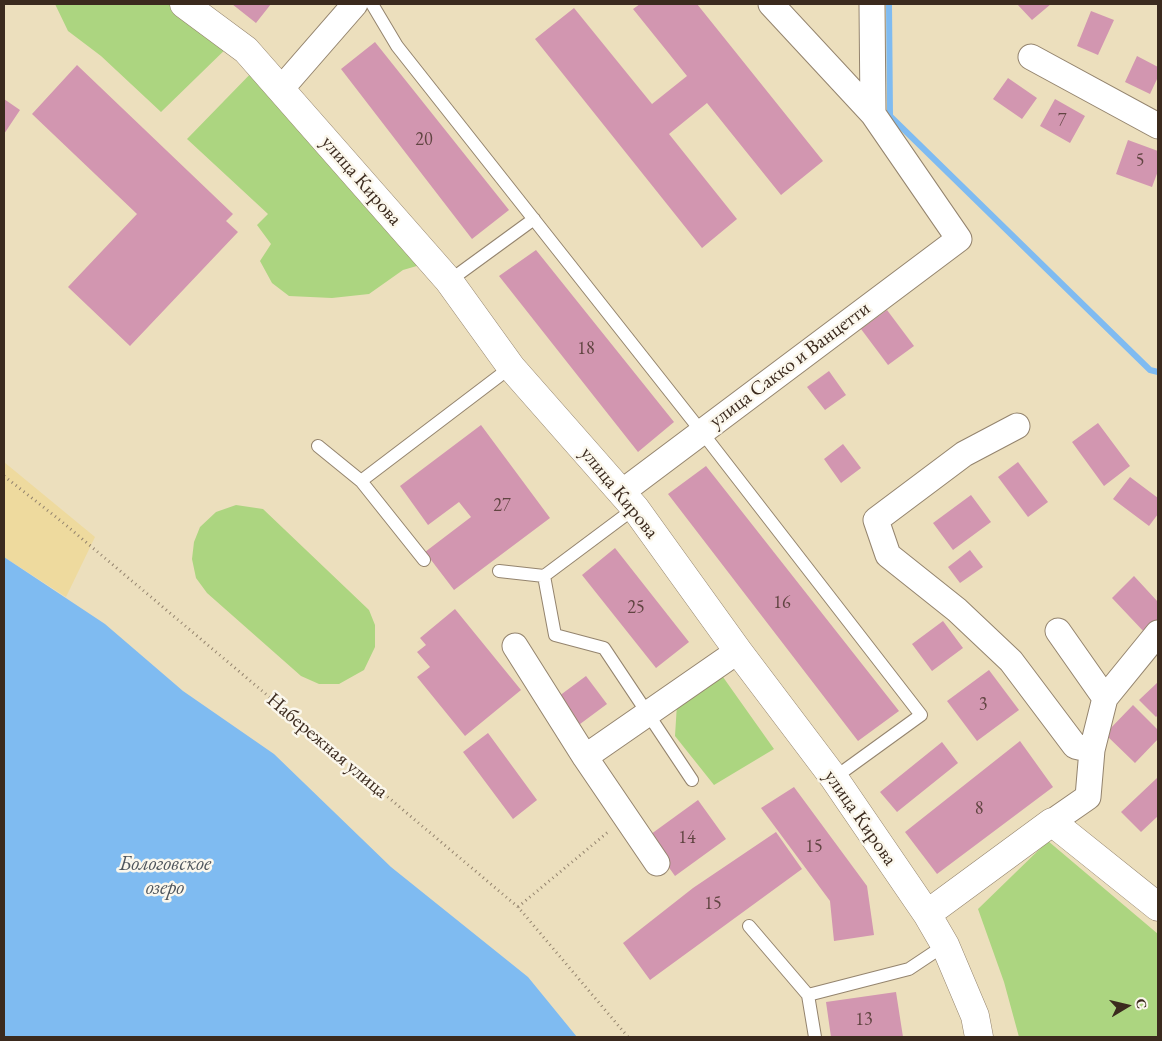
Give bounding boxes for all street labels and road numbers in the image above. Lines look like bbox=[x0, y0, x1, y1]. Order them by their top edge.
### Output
street label: улица Кирова bbox=[315, 131, 407, 231]
street label: улица Сакко и Ванцетти bbox=[705, 297, 875, 433]
street label: улица Кирова bbox=[575, 442, 663, 544]
street label: Набережная улица bbox=[261, 688, 393, 804]
street label: улица Кирова bbox=[818, 766, 902, 870]

